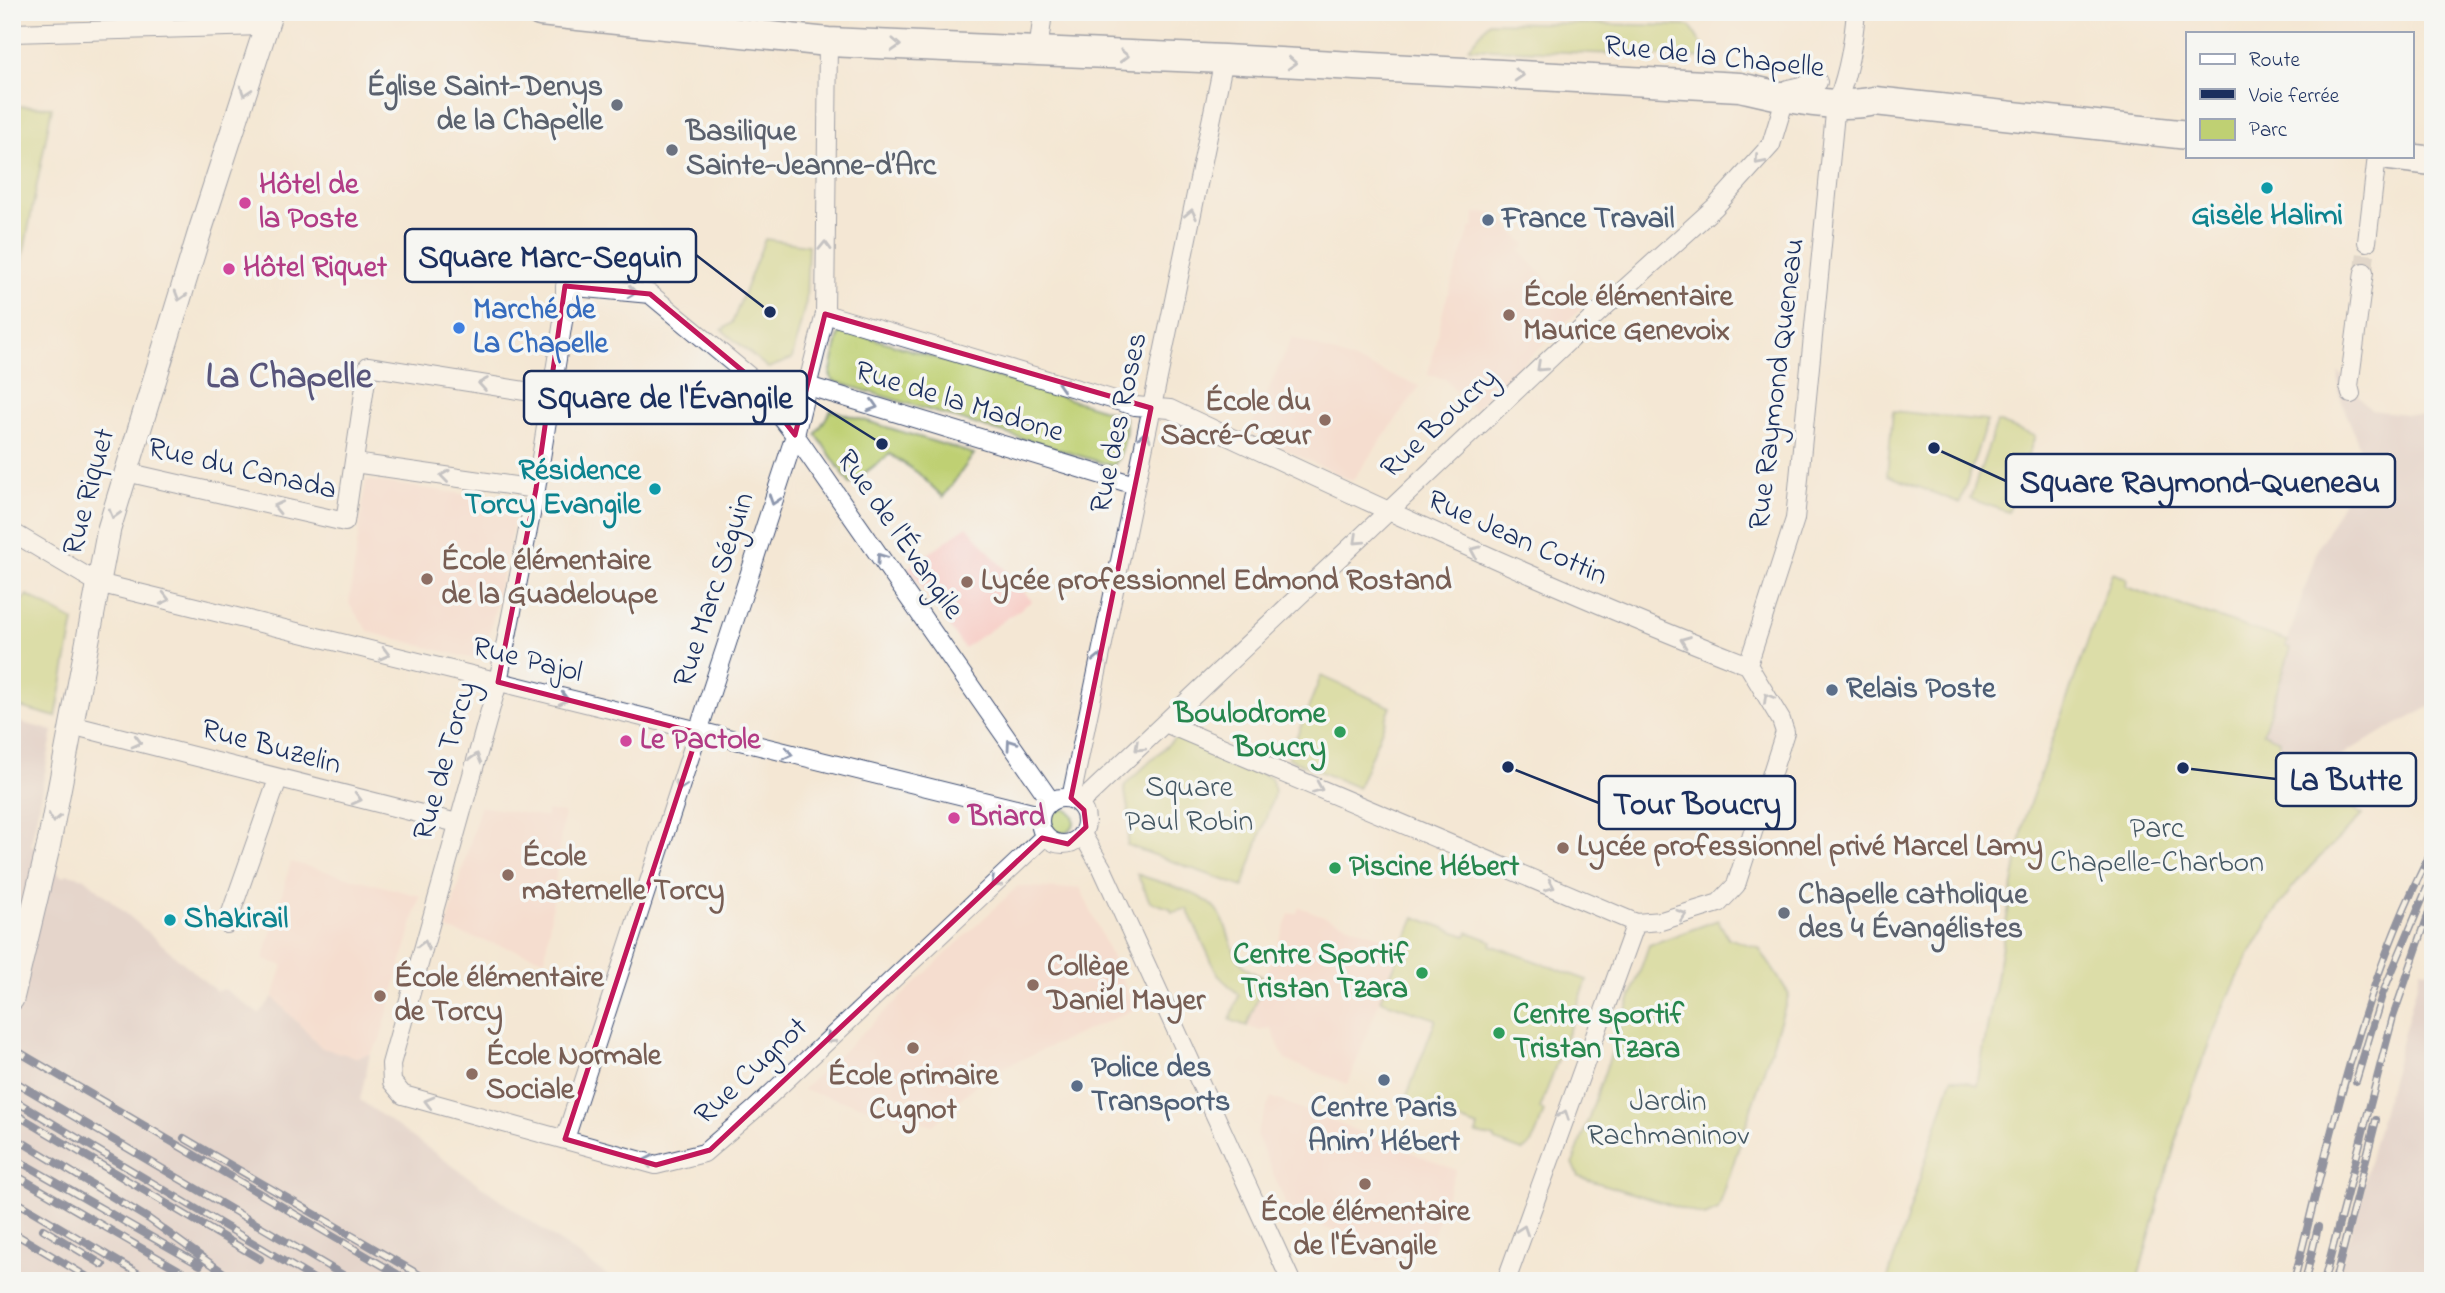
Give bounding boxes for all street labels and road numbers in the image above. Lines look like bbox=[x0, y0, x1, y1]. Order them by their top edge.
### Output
street label: Rue de la Chapelle bbox=[1602, 25, 1827, 92]
street label: Rue Raymond Queneau bbox=[1738, 236, 1818, 532]
street label: Rue des Roses bbox=[1079, 329, 1161, 517]
street label: Rue de la Madone bbox=[849, 350, 1069, 456]
street label: Rue Boucry bbox=[1371, 358, 1509, 490]
street label: Rue Riquet bbox=[52, 424, 128, 560]
street label: Rue du Canada bbox=[143, 427, 341, 513]
street label: Rue de l'Évangile bbox=[824, 441, 974, 629]
street label: Rue Jean Cottin bbox=[1420, 480, 1614, 598]
street label: Rue Marc Séguin bbox=[663, 487, 767, 693]
street label: Rue Pajol bbox=[467, 626, 587, 696]
street label: Rue de Torcy bbox=[402, 676, 490, 846]
street label: Rue Buzelin bbox=[196, 708, 346, 788]
street label: Rue Cugnot bbox=[685, 1007, 819, 1137]

